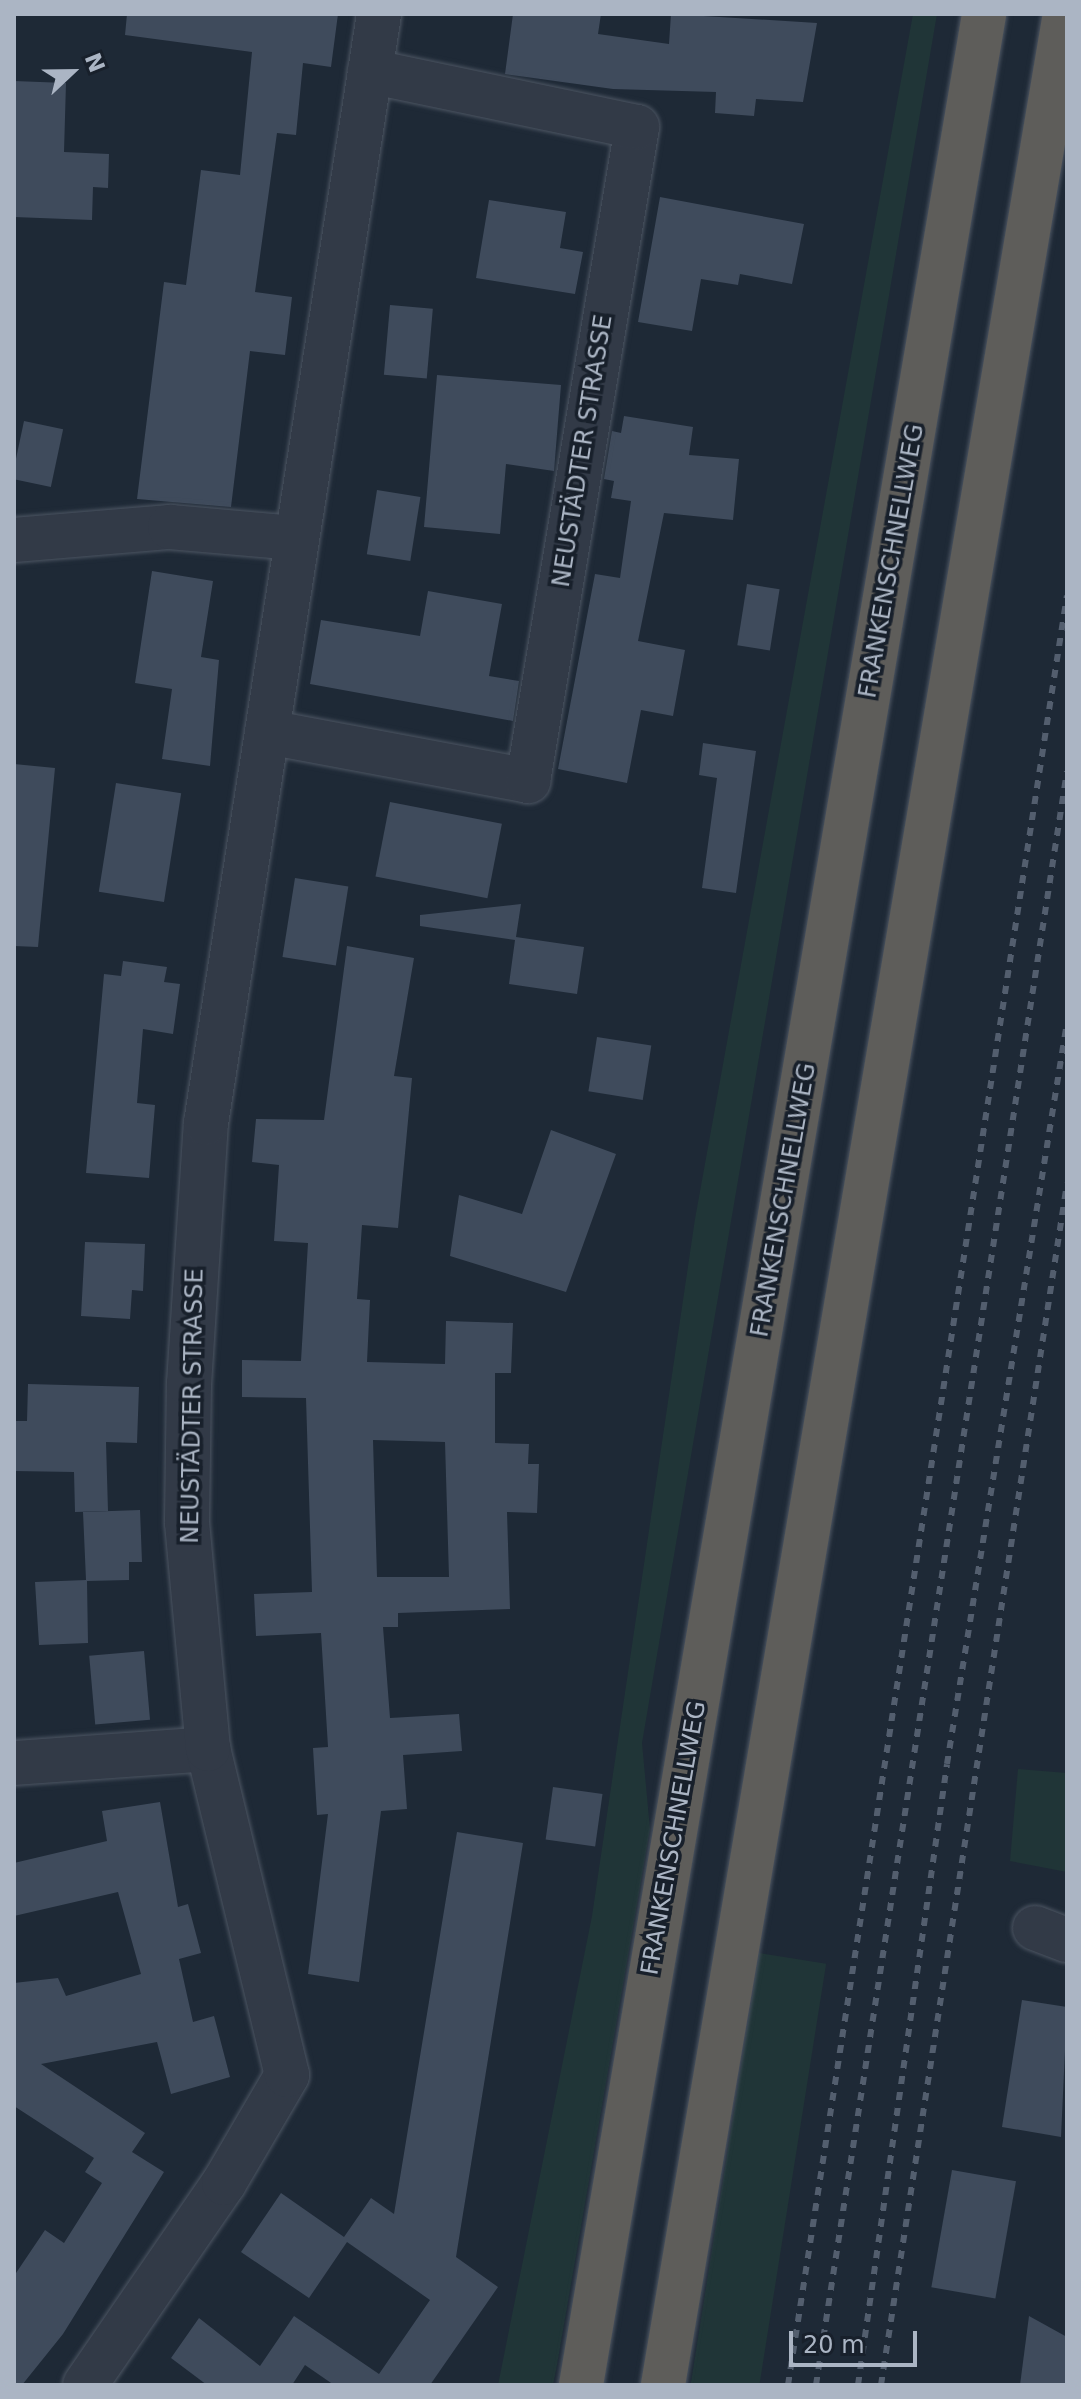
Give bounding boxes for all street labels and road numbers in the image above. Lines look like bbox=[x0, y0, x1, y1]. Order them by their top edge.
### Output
street label: NEUSTÄDTER STRASSE bbox=[547, 313, 619, 589]
street label: FRANKENSCHNELLWEG bbox=[854, 422, 930, 700]
street label: FRANKENSCHNELLWEG bbox=[746, 1061, 822, 1339]
street label: NEUSTÄDTER STRASSE bbox=[176, 1268, 210, 1544]
street label: FRANKENSCHNELLWEG bbox=[636, 1699, 712, 1977]

